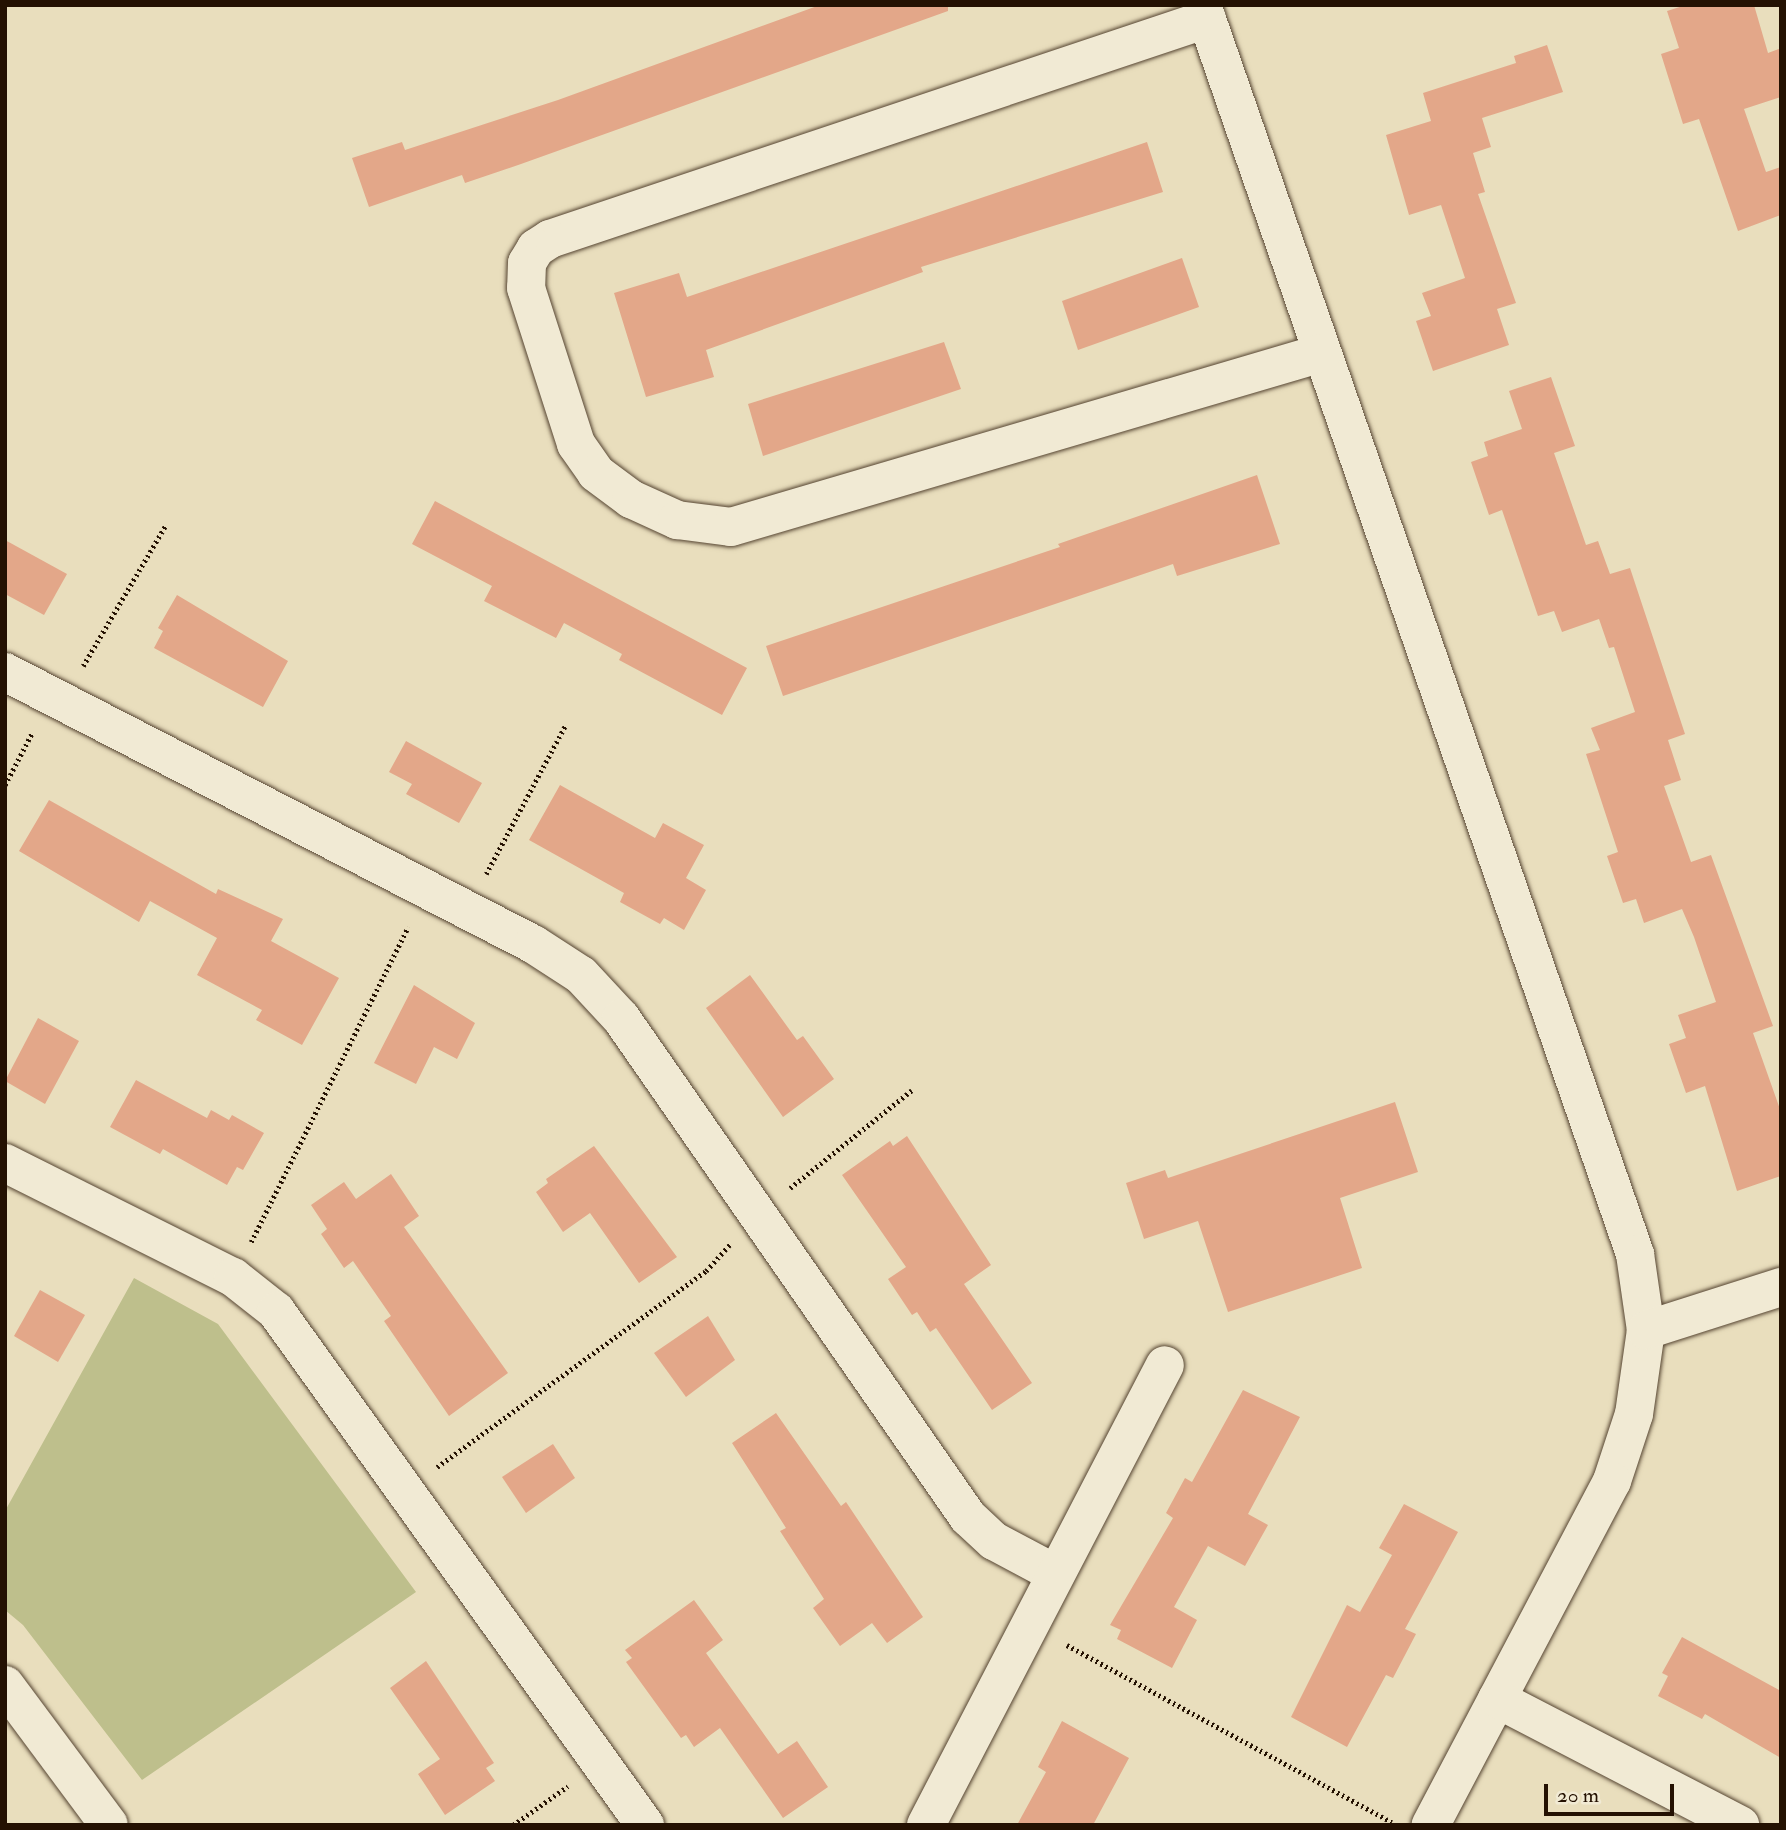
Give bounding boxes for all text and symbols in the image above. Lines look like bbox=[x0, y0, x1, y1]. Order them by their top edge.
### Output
scale bar bbox=[1548, 1770, 1678, 1814]
text: 20 m bbox=[1557, 1782, 1599, 1809]

